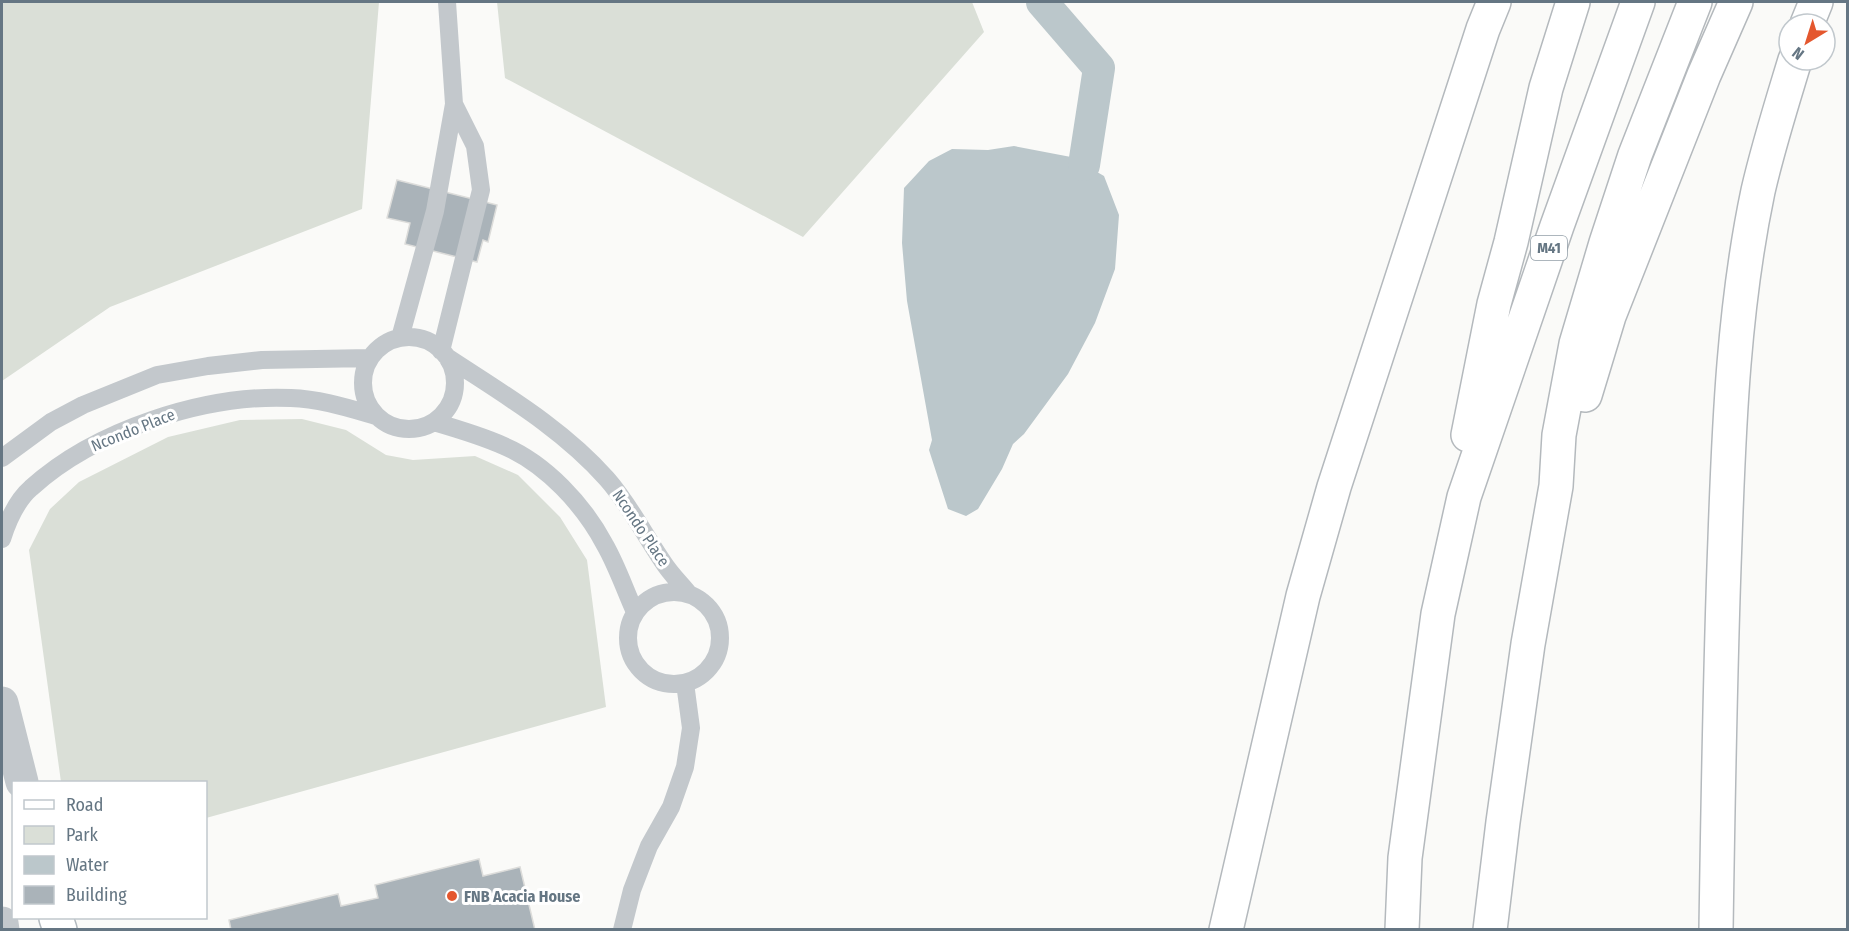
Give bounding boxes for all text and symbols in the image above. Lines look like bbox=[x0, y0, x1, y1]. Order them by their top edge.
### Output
north arrow bbox=[1777, 12, 1837, 72]
text: N bbox=[1788, 43, 1808, 64]
road number: M41 bbox=[1531, 236, 1567, 260]
street label: Ncondo Place bbox=[88, 405, 178, 455]
street label: Ncondo Place bbox=[608, 486, 674, 570]
legend bbox=[12, 781, 207, 919]
text: Road bbox=[66, 794, 103, 816]
text: Park bbox=[66, 824, 99, 846]
text: Water bbox=[66, 854, 109, 876]
text: Building bbox=[66, 884, 127, 906]
place label: FNB Acacia House bbox=[464, 887, 580, 906]
marker: FNB Acacia House bbox=[445, 889, 459, 903]

